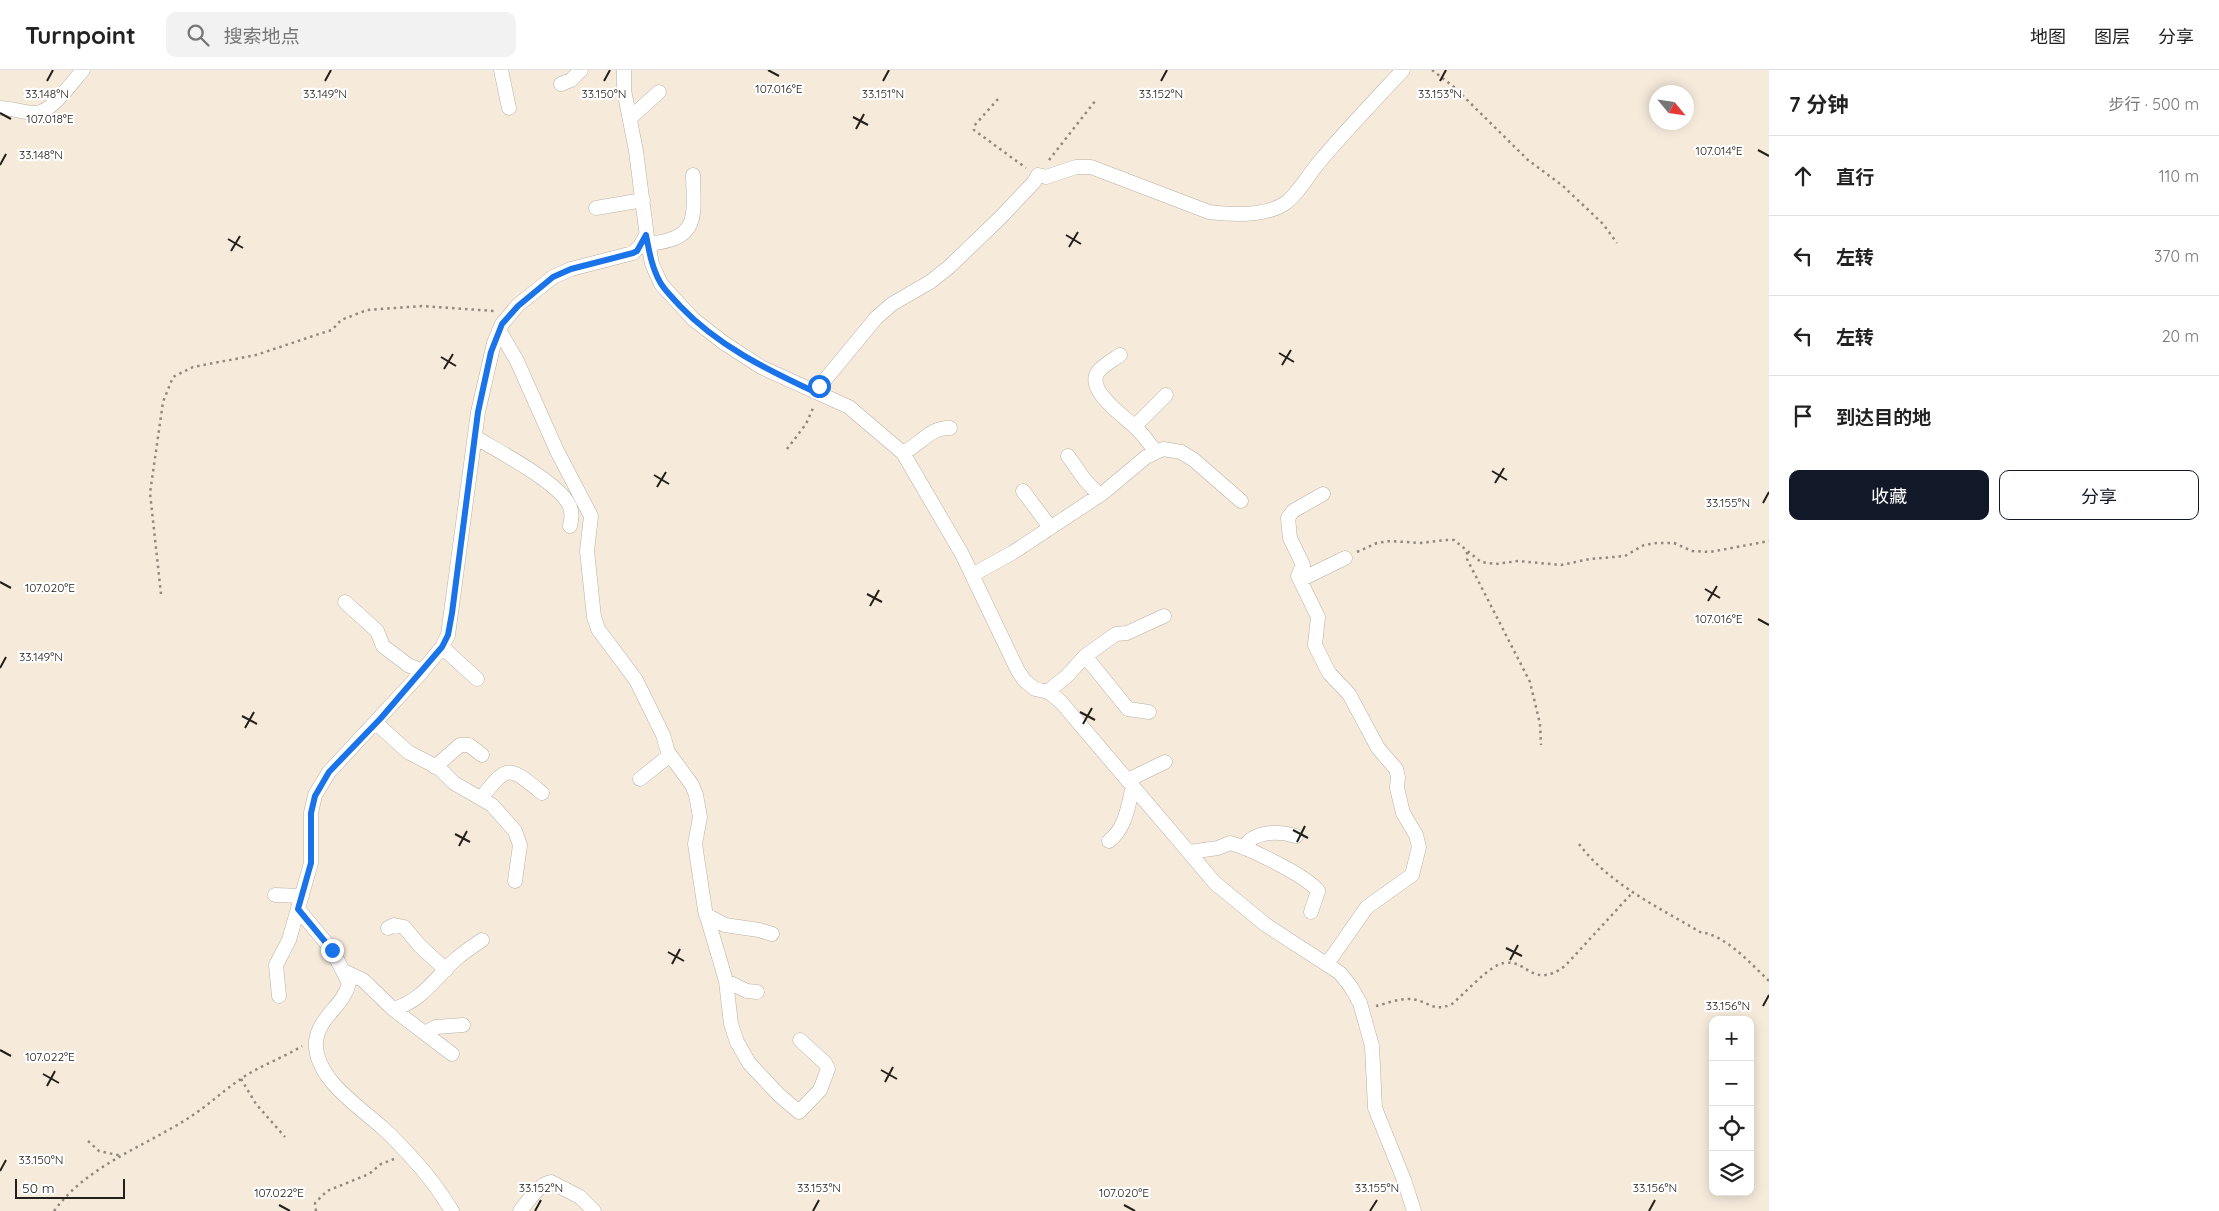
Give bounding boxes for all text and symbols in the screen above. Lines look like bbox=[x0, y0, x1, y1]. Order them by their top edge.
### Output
search box bbox=[166, 12, 516, 57]
text: Turnpoint bbox=[25, 20, 136, 50]
icon: search bbox=[184, 21, 212, 49]
text: 搜索地点 bbox=[224, 24, 300, 48]
text: 地图 bbox=[2030, 25, 2066, 48]
text: 图层 bbox=[2094, 25, 2130, 48]
text: 分享 bbox=[2158, 25, 2194, 48]
text: 107.016°E bbox=[755, 81, 803, 96]
north arrow bbox=[1649, 85, 1694, 130]
text: 33.148°N bbox=[25, 86, 69, 101]
text: 33.149°N bbox=[303, 86, 347, 101]
text: 33.150°N bbox=[581, 86, 627, 101]
text: 33.151°N bbox=[862, 86, 904, 101]
text: 33.152°N bbox=[1139, 86, 1183, 101]
text: 33.153°N bbox=[1418, 86, 1462, 101]
text: 7 分钟 bbox=[1789, 91, 1848, 117]
text: 步行 · 500 m bbox=[2108, 94, 2199, 114]
text: 107.018°E bbox=[26, 111, 74, 126]
text: 107.014°E bbox=[1695, 143, 1743, 158]
text: 33.148°N bbox=[19, 147, 63, 162]
icon: ahead bbox=[1789, 162, 1817, 190]
text: 直行 bbox=[1836, 165, 1874, 189]
text: 110 m bbox=[2159, 166, 2199, 186]
icon: left bbox=[1789, 242, 1817, 270]
text: 左转 bbox=[1836, 245, 1874, 269]
text: 370 m bbox=[2154, 246, 2199, 266]
icon: left bbox=[1789, 322, 1817, 350]
text: 左转 bbox=[1836, 325, 1874, 349]
text: 20 m bbox=[2162, 326, 2199, 346]
route start bbox=[808, 375, 831, 398]
icon: arrive bbox=[1789, 402, 1817, 430]
text: 到达目的地 bbox=[1836, 405, 1931, 429]
button: 收藏 bbox=[1789, 470, 1989, 520]
button: 分享 bbox=[1999, 470, 2199, 520]
text: 33.155°N bbox=[1706, 495, 1750, 510]
text: 107.020°E bbox=[25, 580, 75, 595]
text: 107.016°E bbox=[1695, 611, 1743, 626]
text: 33.149°N bbox=[19, 649, 63, 664]
route end bbox=[321, 939, 344, 962]
text: 33.156°N bbox=[1706, 998, 1750, 1013]
map controls bbox=[1709, 1016, 1754, 1196]
button: + bbox=[1709, 1016, 1754, 1061]
text: 107.022°E bbox=[25, 1049, 75, 1064]
button: − bbox=[1709, 1061, 1754, 1106]
button: locate bbox=[1709, 1106, 1754, 1151]
button: layers bbox=[1709, 1151, 1754, 1196]
text: 33.150°N bbox=[18, 1152, 64, 1167]
scale bar bbox=[15, 1176, 125, 1199]
text: 50 m bbox=[22, 1179, 55, 1197]
text: 33.152°N bbox=[519, 1180, 563, 1195]
text: 33.153°N bbox=[797, 1180, 841, 1195]
text: 33.155°N bbox=[1355, 1180, 1399, 1195]
text: 33.156°N bbox=[1633, 1180, 1677, 1195]
text: 107.022°E bbox=[254, 1185, 304, 1200]
text: 107.020°E bbox=[1099, 1185, 1149, 1200]

